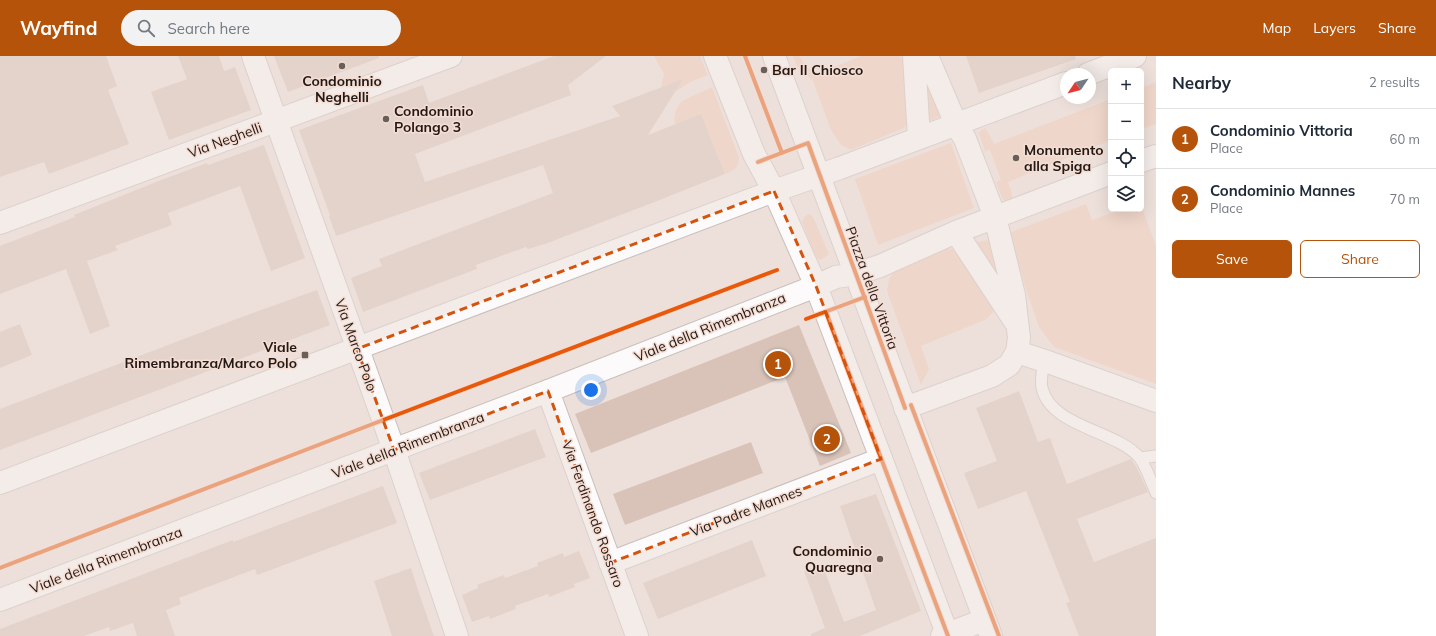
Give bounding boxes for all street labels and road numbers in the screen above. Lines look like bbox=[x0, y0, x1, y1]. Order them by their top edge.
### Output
street label: Via Neghelli bbox=[186, 118, 264, 162]
street label: Piazza della Vittoria bbox=[841, 224, 903, 352]
street label: Viale della Rimembranza bbox=[632, 288, 788, 366]
street label: Via Marco Polo bbox=[331, 296, 381, 394]
street label: Viale della Rimembranza bbox=[329, 408, 487, 482]
street label: Via Ferdinando Rossaro bbox=[558, 438, 628, 590]
street label: Via Padre Mannes bbox=[688, 481, 805, 541]
street label: Viale della Rimembranza bbox=[27, 523, 185, 597]

